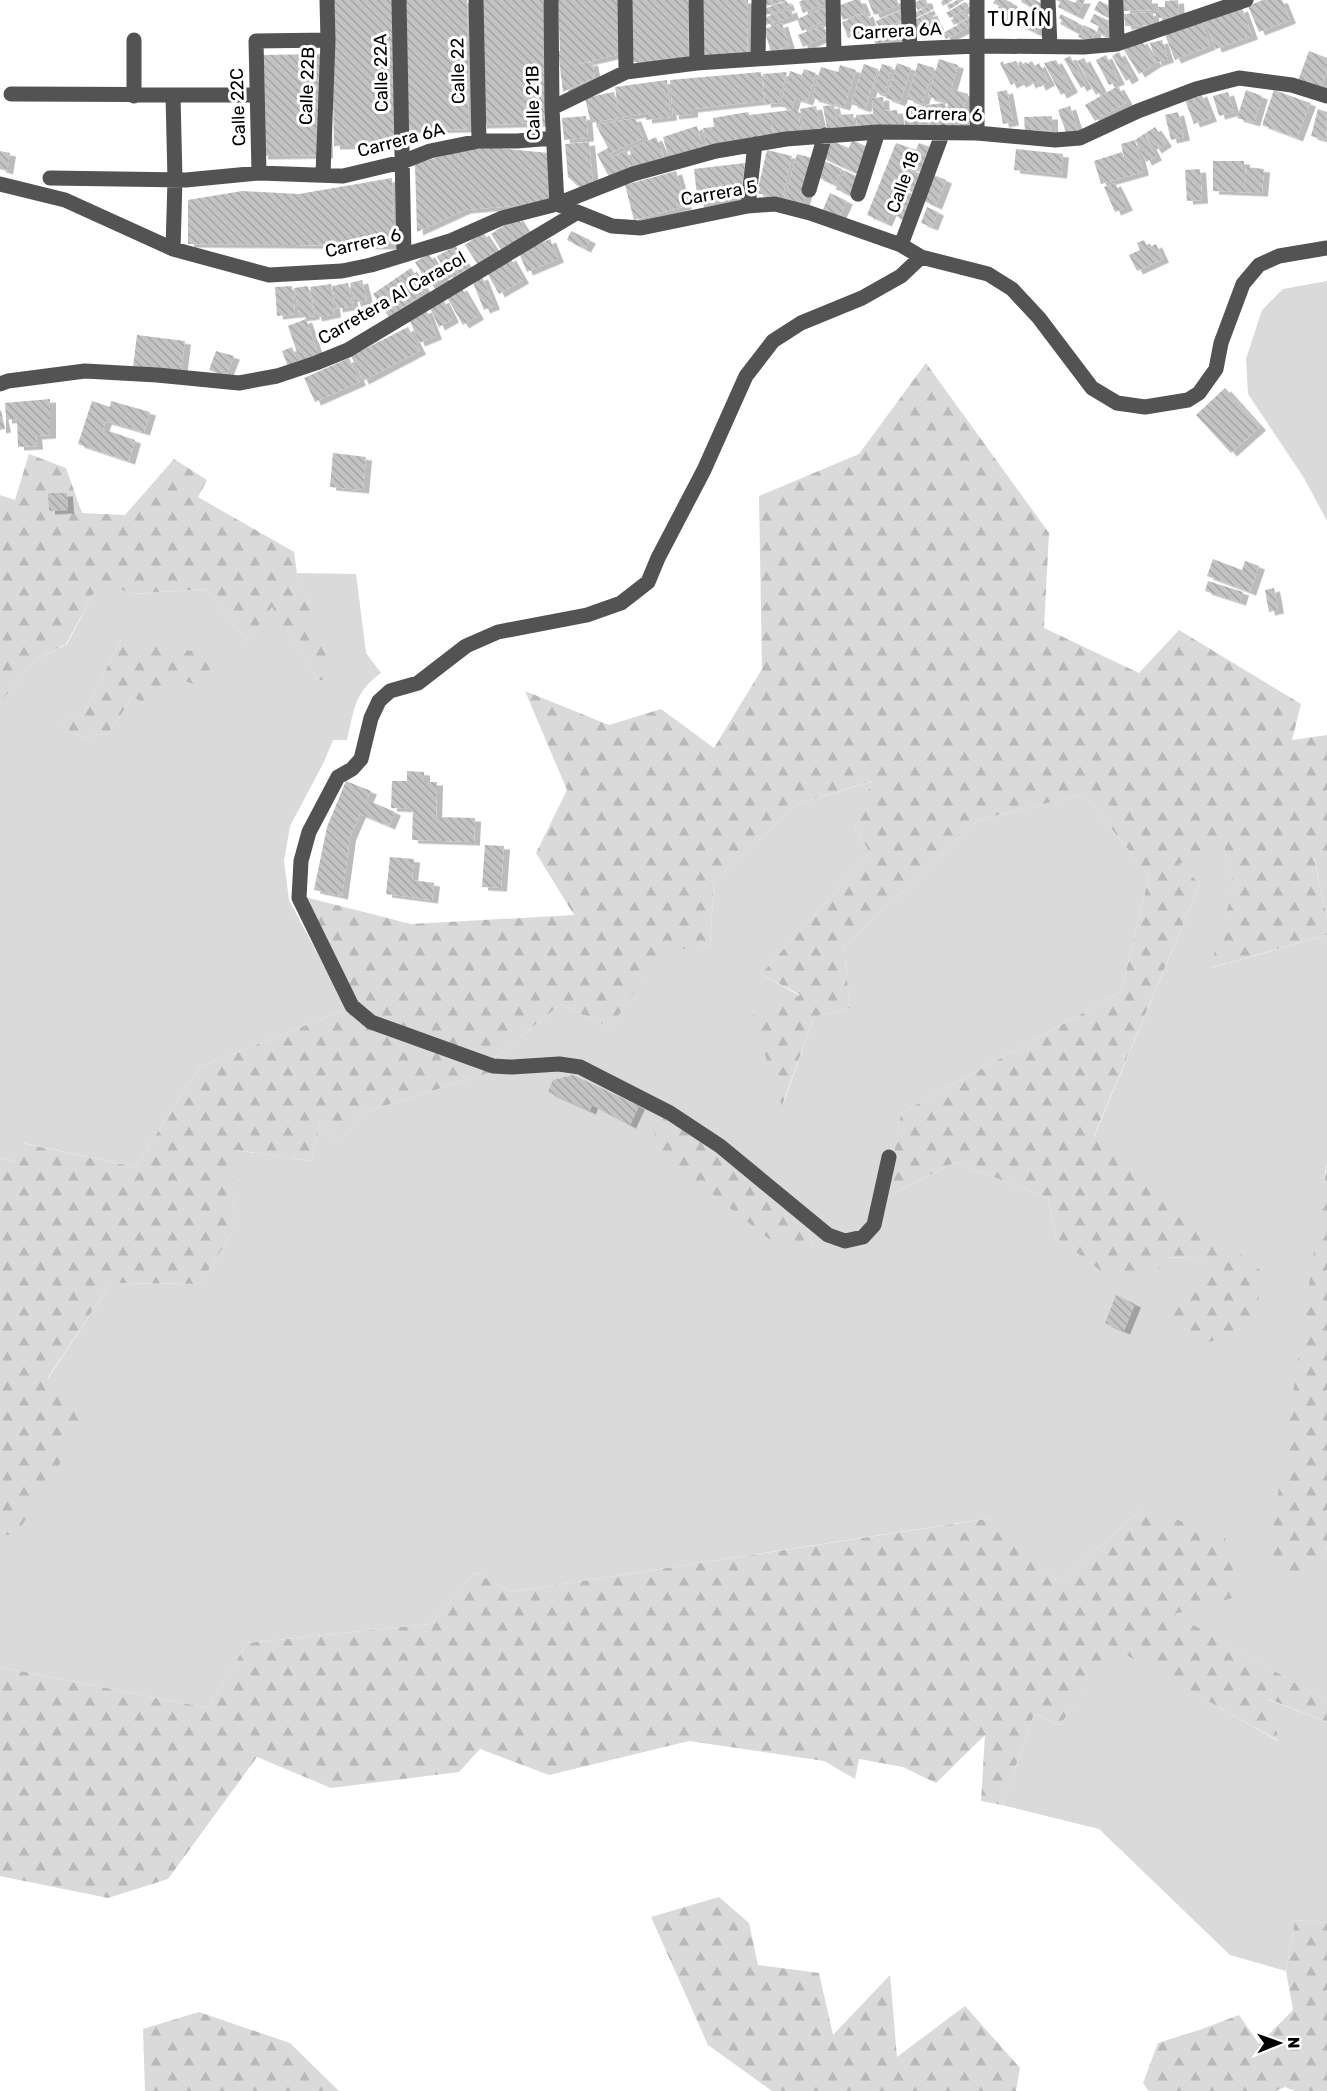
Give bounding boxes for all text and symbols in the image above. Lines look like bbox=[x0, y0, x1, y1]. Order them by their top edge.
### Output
district label: TURÍN bbox=[987, 7, 1053, 31]
street label: Carrera 6A bbox=[852, 18, 942, 44]
street label: Calle 22A bbox=[369, 34, 393, 112]
street label: Calle 22 bbox=[446, 38, 470, 104]
street label: Calle 22B bbox=[295, 46, 319, 126]
street label: Calle 21B bbox=[521, 65, 545, 141]
street label: Calle 22C bbox=[226, 67, 250, 147]
street label: Carrera 6 bbox=[905, 102, 983, 126]
street label: Carrera 6A bbox=[355, 118, 447, 162]
street label: Calle 18 bbox=[882, 148, 924, 216]
street label: Carrera 5 bbox=[679, 175, 759, 211]
street label: Carrera 6 bbox=[323, 224, 403, 262]
street label: Carretera Al Caracol bbox=[314, 247, 470, 349]
north arrow bbox=[1249, 2013, 1309, 2073]
text: N bbox=[1284, 2037, 1303, 2049]

